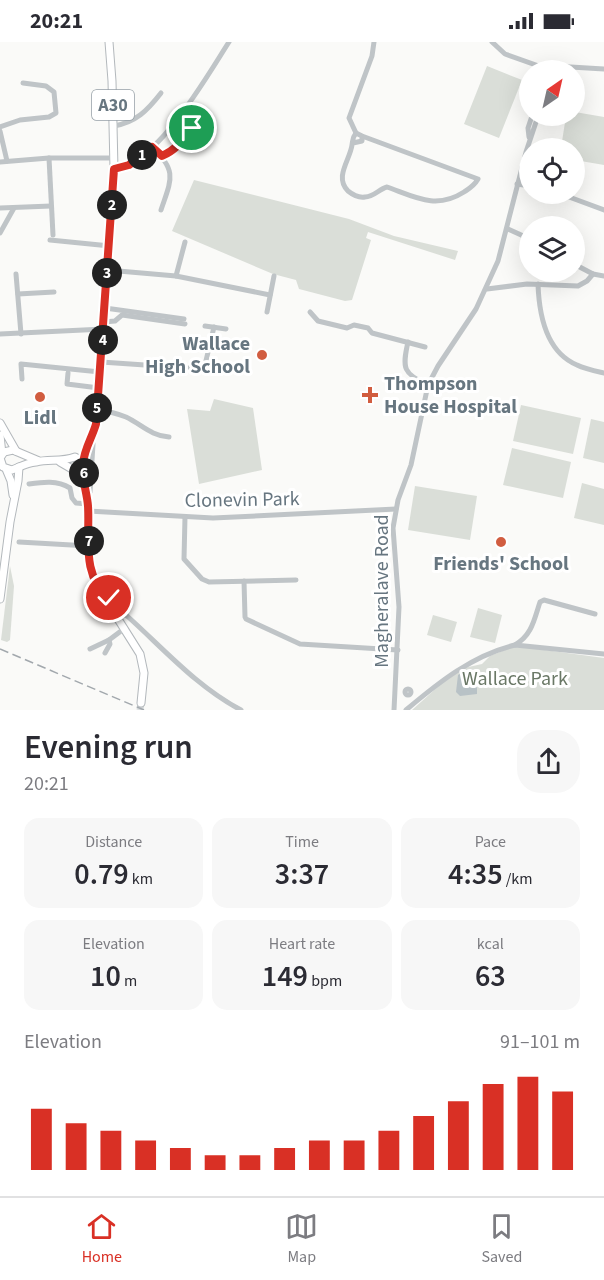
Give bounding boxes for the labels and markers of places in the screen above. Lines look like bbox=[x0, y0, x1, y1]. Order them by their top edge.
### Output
pin bbox=[166, 102, 217, 153]
pin: 1 bbox=[127, 140, 157, 170]
pin: 2 bbox=[97, 190, 127, 220]
pin: 3 bbox=[92, 258, 122, 288]
pin: 4 bbox=[88, 325, 118, 355]
place label: Wallace High School bbox=[145, 330, 250, 381]
marker: Wallace High School bbox=[255, 348, 269, 362]
place label: Thompson House Hospital bbox=[384, 370, 517, 421]
marker: Thompson House Hospital bbox=[361, 386, 379, 404]
marker: Lidl bbox=[33, 390, 47, 404]
pin: 5 bbox=[82, 393, 112, 423]
place label: Lidl bbox=[23, 404, 57, 432]
pin: 6 bbox=[69, 458, 99, 488]
pin: 7 bbox=[74, 526, 104, 556]
marker: Friends' School bbox=[494, 535, 508, 549]
place label: Friends' School bbox=[433, 550, 569, 578]
pin bbox=[83, 572, 134, 623]

